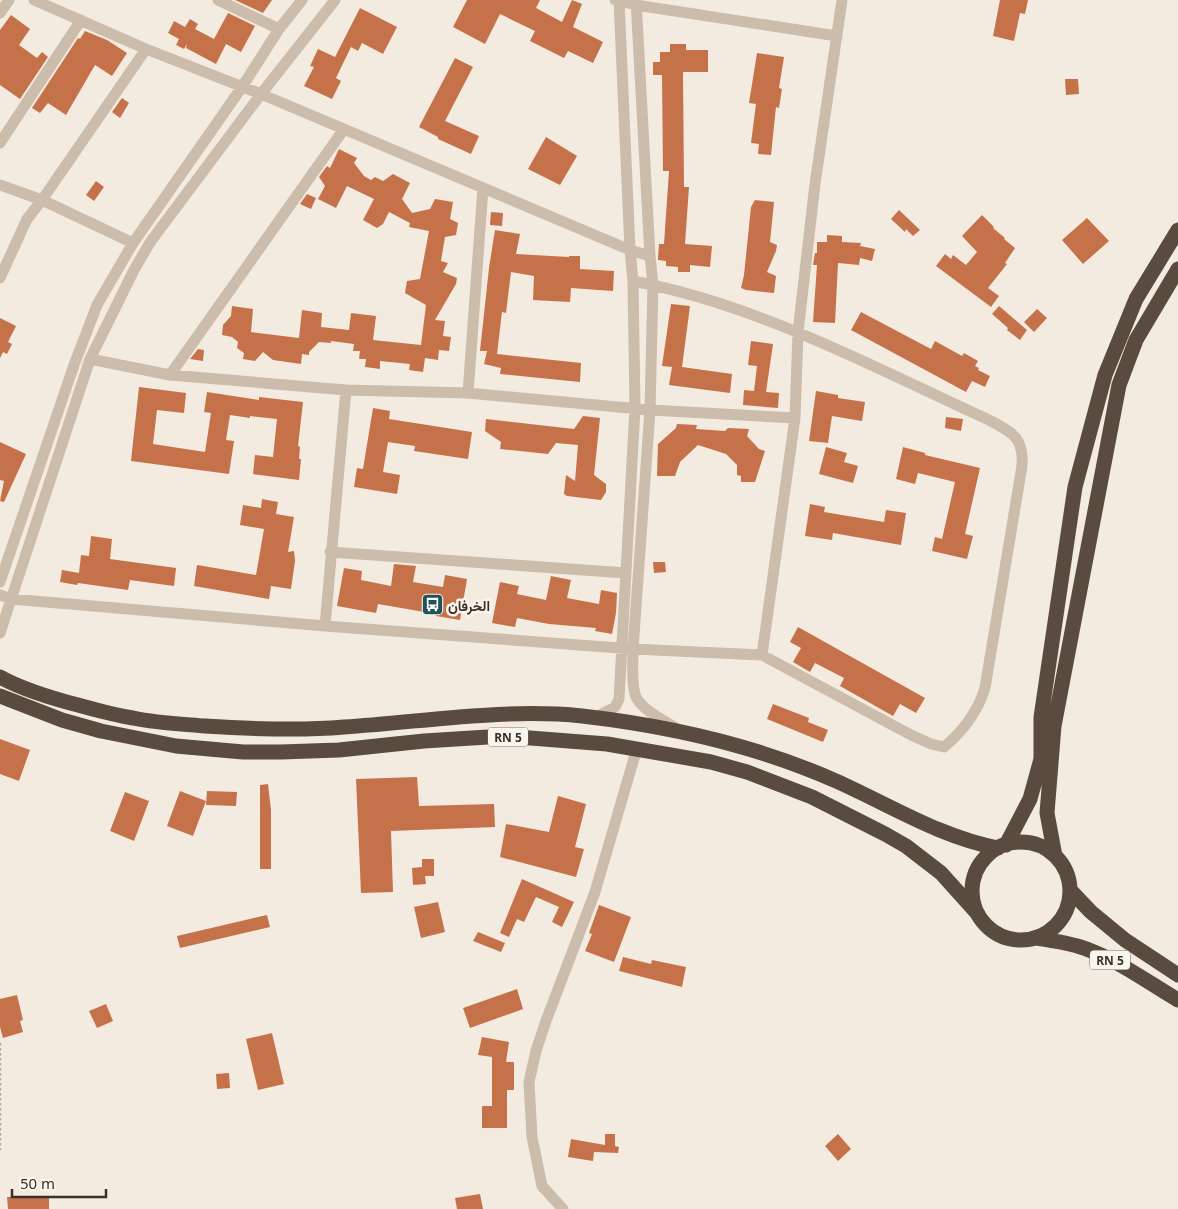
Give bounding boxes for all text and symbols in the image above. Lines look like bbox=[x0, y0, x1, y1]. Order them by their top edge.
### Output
bus stop icon: الخرفان bbox=[420, 593, 444, 617]
place label: الخرفان bbox=[448, 596, 490, 615]
road number: RN 5 bbox=[488, 728, 528, 746]
road number: RN 5 bbox=[1090, 950, 1130, 970]
scale bar bbox=[12, 1166, 106, 1198]
text: 50 m bbox=[20, 1173, 55, 1193]

